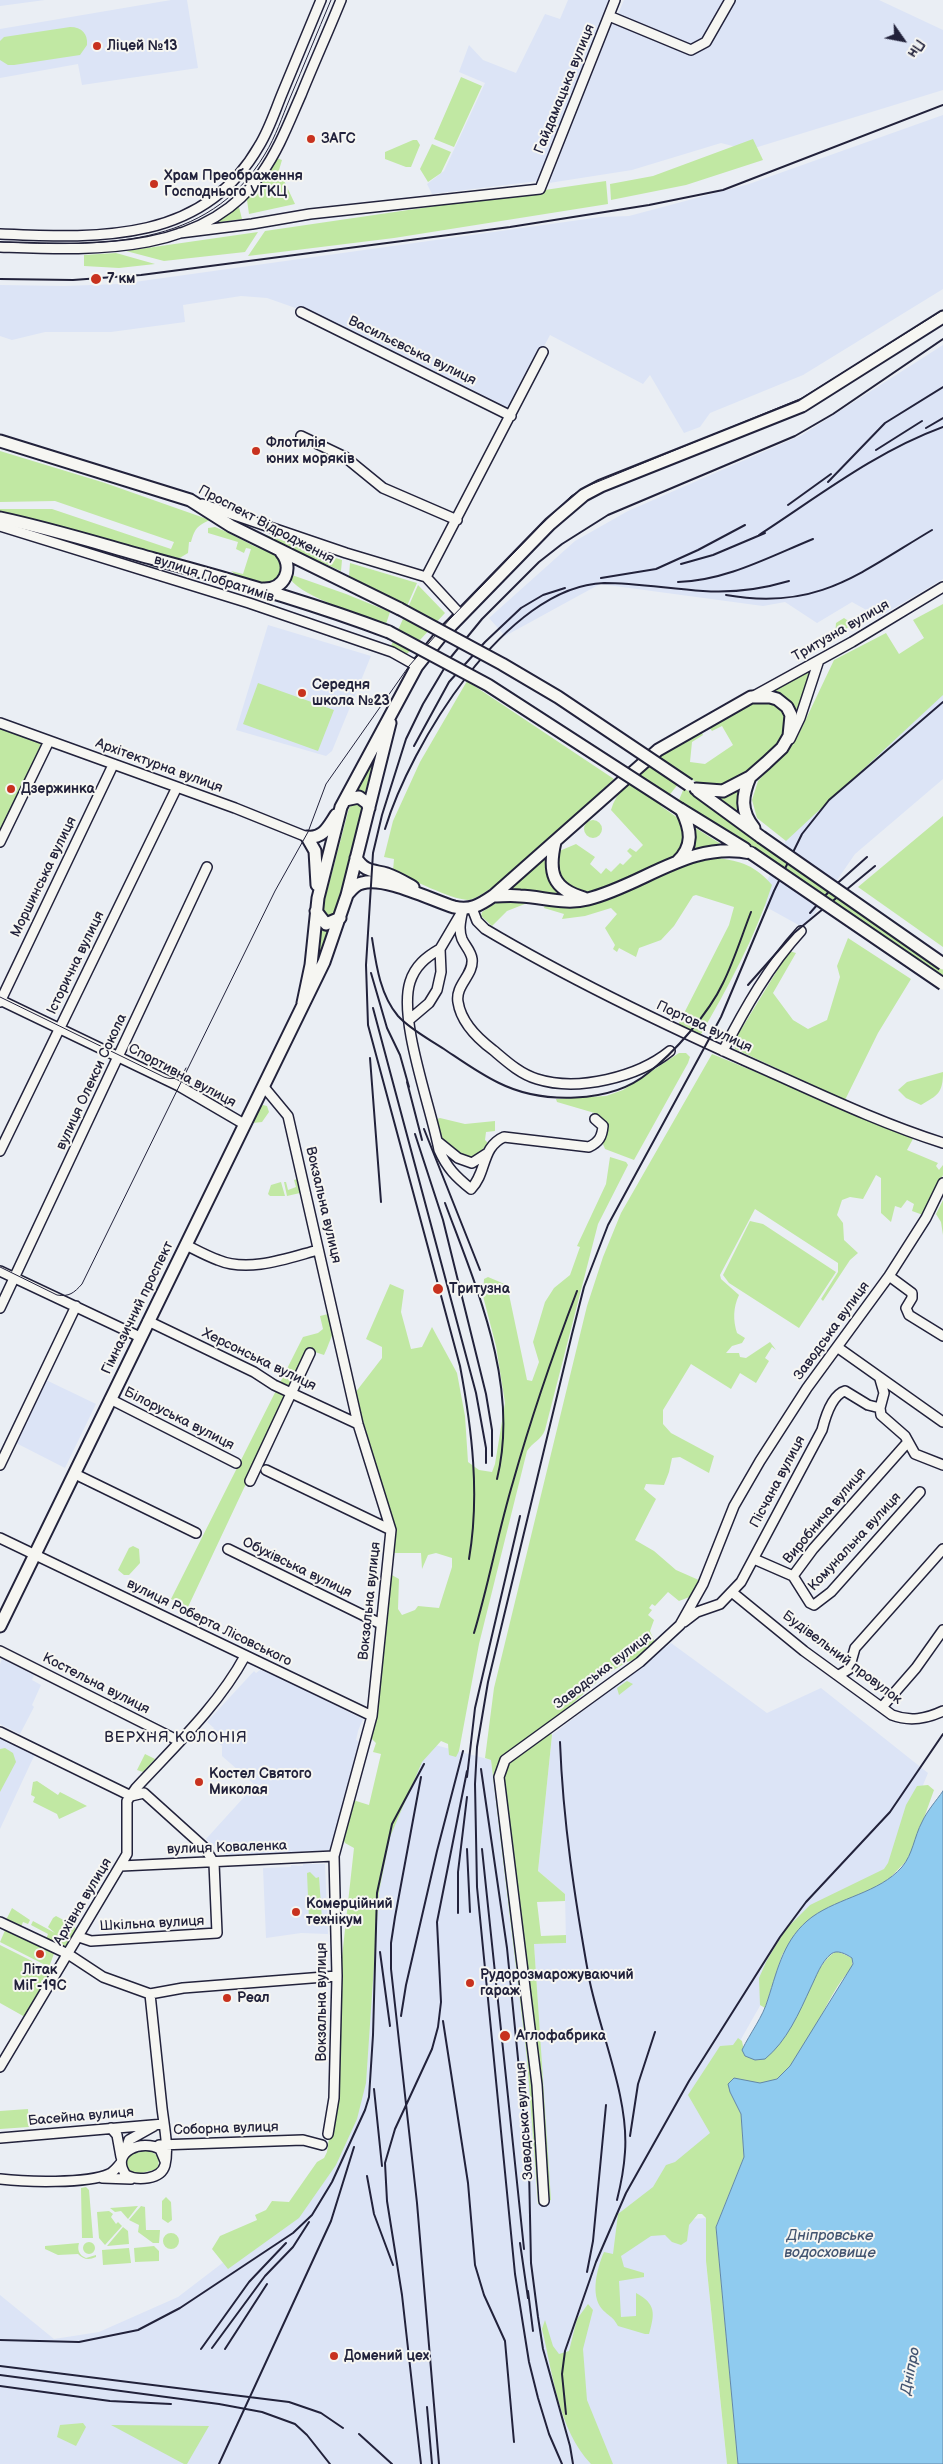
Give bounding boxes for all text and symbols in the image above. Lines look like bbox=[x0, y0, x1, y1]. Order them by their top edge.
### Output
north arrow bbox=[878, 15, 928, 65]
street label: Гайдамацька вулиця bbox=[531, 22, 599, 156]
text: Пн bbox=[904, 36, 928, 61]
place label: Ліцей №13 bbox=[107, 38, 177, 54]
marker: Ліцей №13 bbox=[91, 40, 103, 52]
place label: ЗАГС bbox=[321, 131, 355, 147]
marker: ЗАГС bbox=[305, 133, 317, 145]
place label: Храм Преображення Господнього УГКЦ bbox=[164, 168, 303, 200]
marker: Храм Преображення Господнього УГКЦ bbox=[148, 178, 160, 190]
place label: 7 км bbox=[107, 271, 135, 287]
marker: 7 км bbox=[89, 272, 103, 286]
street label: Васильєвська вулиця bbox=[345, 313, 479, 389]
place label: Флотилія юних моряків bbox=[266, 435, 355, 468]
marker: Флотилія юних моряків bbox=[250, 445, 262, 457]
street label: Проспект Відродження bbox=[195, 482, 337, 568]
street label: вулиця Побратимів bbox=[152, 552, 276, 606]
street label: Тритузна вулиця bbox=[790, 596, 892, 666]
place label: Середня школа №23 bbox=[312, 677, 390, 710]
marker: Середня школа №23 bbox=[296, 687, 308, 699]
street label: Архітектурна вулиця bbox=[93, 735, 225, 797]
place label: Дзержинка bbox=[21, 781, 95, 797]
marker: Дзержинка bbox=[5, 783, 17, 795]
street label: Моршинська вулиця bbox=[8, 814, 80, 940]
street label: Історична вулиця bbox=[44, 909, 108, 1017]
street label: Портова вулиця bbox=[653, 997, 755, 1057]
street label: вулиця Олекси Сокола bbox=[53, 1011, 131, 1153]
street label: Спортивна вулиця bbox=[125, 1040, 239, 1112]
street label: Вокзальна вулиця bbox=[301, 1145, 345, 1265]
street label: Гімназичний проспект bbox=[98, 1239, 178, 1377]
street label: Заводська вулиця bbox=[791, 1278, 873, 1384]
place label: Тритузна bbox=[449, 1281, 510, 1297]
marker: Тритузна bbox=[431, 1282, 445, 1296]
street label: Херсонська вулиця bbox=[199, 1325, 319, 1395]
street label: Білоруська вулиця bbox=[121, 1384, 237, 1454]
street label: Пісчана вулиця bbox=[747, 1433, 809, 1531]
street label: Виробнича вулиця bbox=[780, 1465, 870, 1567]
street label: Комунальна вулиця bbox=[805, 1489, 905, 1595]
street label: Обухівська вулиця bbox=[239, 1534, 355, 1602]
street label: Вокзальна вулиця bbox=[355, 1541, 385, 1661]
street label: вулиця Роберта Лісовського bbox=[124, 1576, 294, 1670]
street label: Будівельний провулок bbox=[779, 1608, 905, 1708]
street label: Заводська вулиця bbox=[551, 1629, 655, 1713]
street label: Костельна вулиця bbox=[40, 1650, 152, 1718]
district label: ВЕРХНЯ КОЛОНІЯ bbox=[102, 1729, 250, 1747]
place label: Костел Святого Миколая bbox=[209, 1766, 312, 1798]
marker: Костел Святого Миколая bbox=[193, 1776, 205, 1788]
street label: вулиця Коваленка bbox=[167, 1838, 287, 1858]
street label: Архівна вулиця bbox=[50, 1855, 116, 1949]
place label: Комерційний технікум bbox=[306, 1896, 393, 1928]
marker: Комерційний технікум bbox=[290, 1906, 302, 1918]
street label: Шкільна вулиця bbox=[99, 1913, 205, 1935]
street label: Вокзальна вулиця bbox=[314, 1942, 330, 2062]
marker: Літак МіГ-19С bbox=[34, 1948, 46, 1960]
place label: Літак МіГ-19С bbox=[14, 1962, 66, 1994]
place label: Рудорозмарожуваючий гараж bbox=[480, 1967, 634, 2000]
marker: Рудорозмарожуваючий гараж bbox=[464, 1977, 476, 1989]
place label: Реал bbox=[237, 1990, 270, 2006]
marker: Реал bbox=[221, 1992, 233, 2004]
place label: Аглофабрика bbox=[516, 2028, 606, 2044]
marker: Аглофабрика bbox=[498, 2029, 512, 2043]
street label: Заводська вулиця bbox=[513, 2062, 537, 2180]
street label: Басейна вулиця bbox=[27, 2104, 135, 2130]
street label: Соборна вулиця bbox=[173, 2119, 279, 2139]
water label: Дніпровське водосховище bbox=[784, 2227, 876, 2262]
water label: Дніпро bbox=[898, 2346, 924, 2396]
place label: Домений цех bbox=[344, 2348, 429, 2364]
marker: Домений цех bbox=[328, 2350, 340, 2362]

